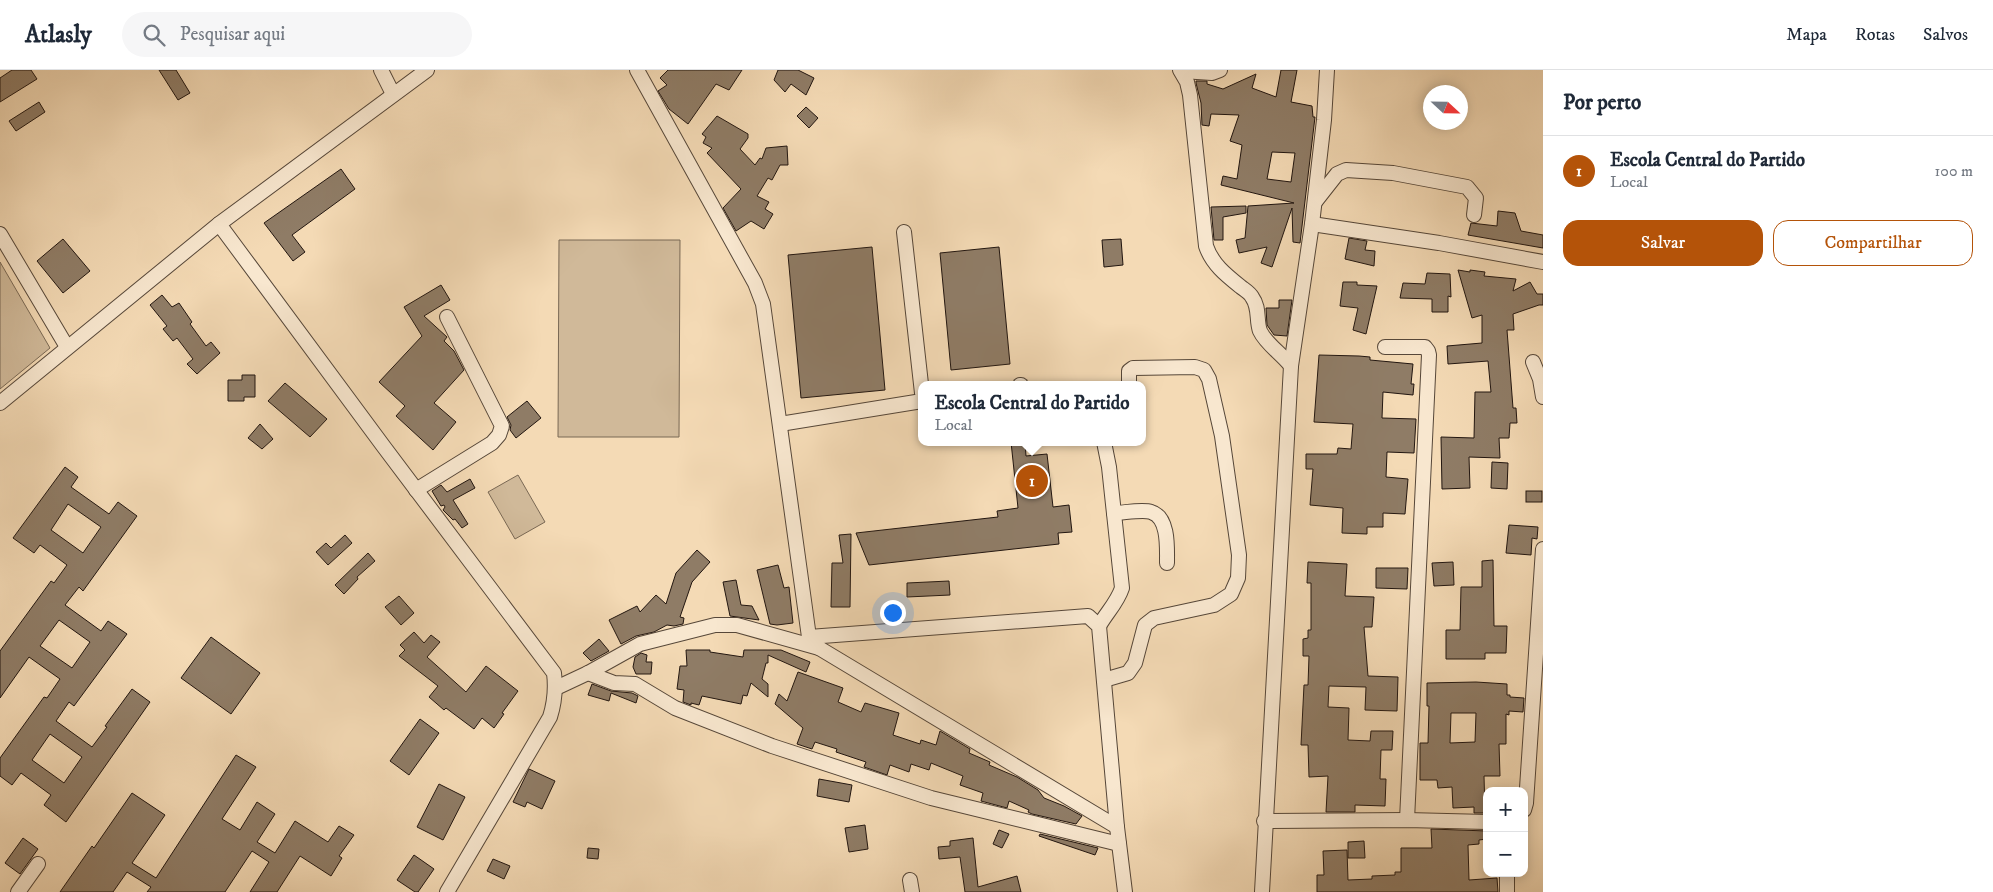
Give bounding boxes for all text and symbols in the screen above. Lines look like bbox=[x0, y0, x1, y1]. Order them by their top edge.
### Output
search box bbox=[122, 12, 472, 57]
text: Atlasly bbox=[25, 20, 92, 50]
icon: search bbox=[140, 21, 168, 49]
text: Pesquisar aqui bbox=[180, 23, 285, 46]
text: Mapa bbox=[1786, 24, 1827, 46]
text: Rotas bbox=[1855, 24, 1895, 46]
text: Salvos bbox=[1923, 24, 1968, 46]
north arrow bbox=[1423, 85, 1468, 130]
text: Por perto bbox=[1563, 90, 1641, 116]
text: Escola Central do Partido bbox=[1610, 149, 1805, 172]
text: 1 bbox=[1576, 161, 1582, 181]
text: 100 m bbox=[1935, 161, 1973, 181]
text: Local bbox=[1610, 172, 1648, 192]
button: Salvar bbox=[1563, 220, 1763, 266]
button: Compartilhar bbox=[1773, 220, 1973, 266]
popup bbox=[918, 381, 1146, 446]
text: Escola Central do Partido bbox=[934, 392, 1130, 415]
text: Local bbox=[934, 415, 972, 435]
pin: 1 bbox=[1016, 462, 1048, 500]
your location bbox=[880, 600, 906, 626]
map controls bbox=[1483, 787, 1528, 877]
button: + bbox=[1483, 787, 1528, 832]
button: − bbox=[1483, 832, 1528, 877]

